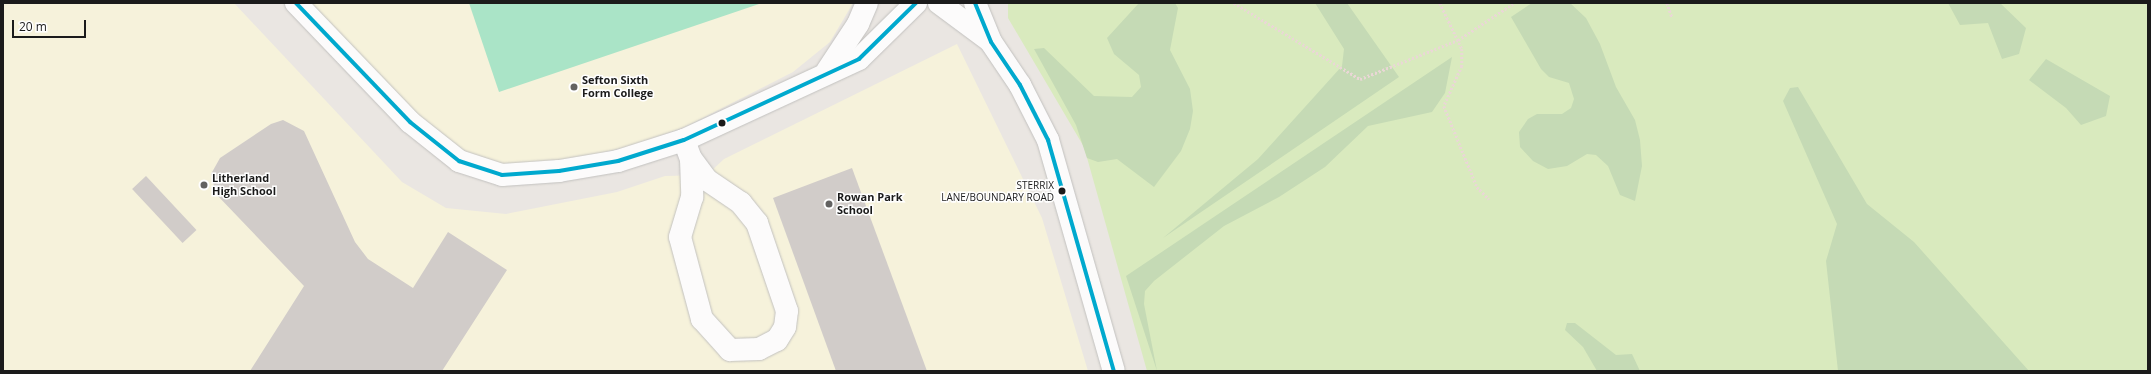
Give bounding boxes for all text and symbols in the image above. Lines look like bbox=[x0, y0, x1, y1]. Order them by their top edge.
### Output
scale bar bbox=[14, 12, 88, 38]
text: 20 m bbox=[19, 18, 47, 35]
place label: Sefton Sixth Form College bbox=[582, 74, 653, 100]
marker: Sefton Sixth Form College bbox=[569, 82, 579, 92]
unlabelled marker bbox=[717, 118, 727, 128]
place label: Litherland High School bbox=[212, 172, 276, 198]
place label: STERRIX LANE/BOUNDARY ROAD bbox=[941, 179, 1054, 202]
marker: Litherland High School bbox=[199, 180, 209, 190]
marker: STERRIX LANE/BOUNDARY ROAD bbox=[1057, 186, 1067, 196]
place label: Rowan Park School bbox=[837, 191, 903, 217]
marker: Rowan Park School bbox=[824, 199, 834, 209]

